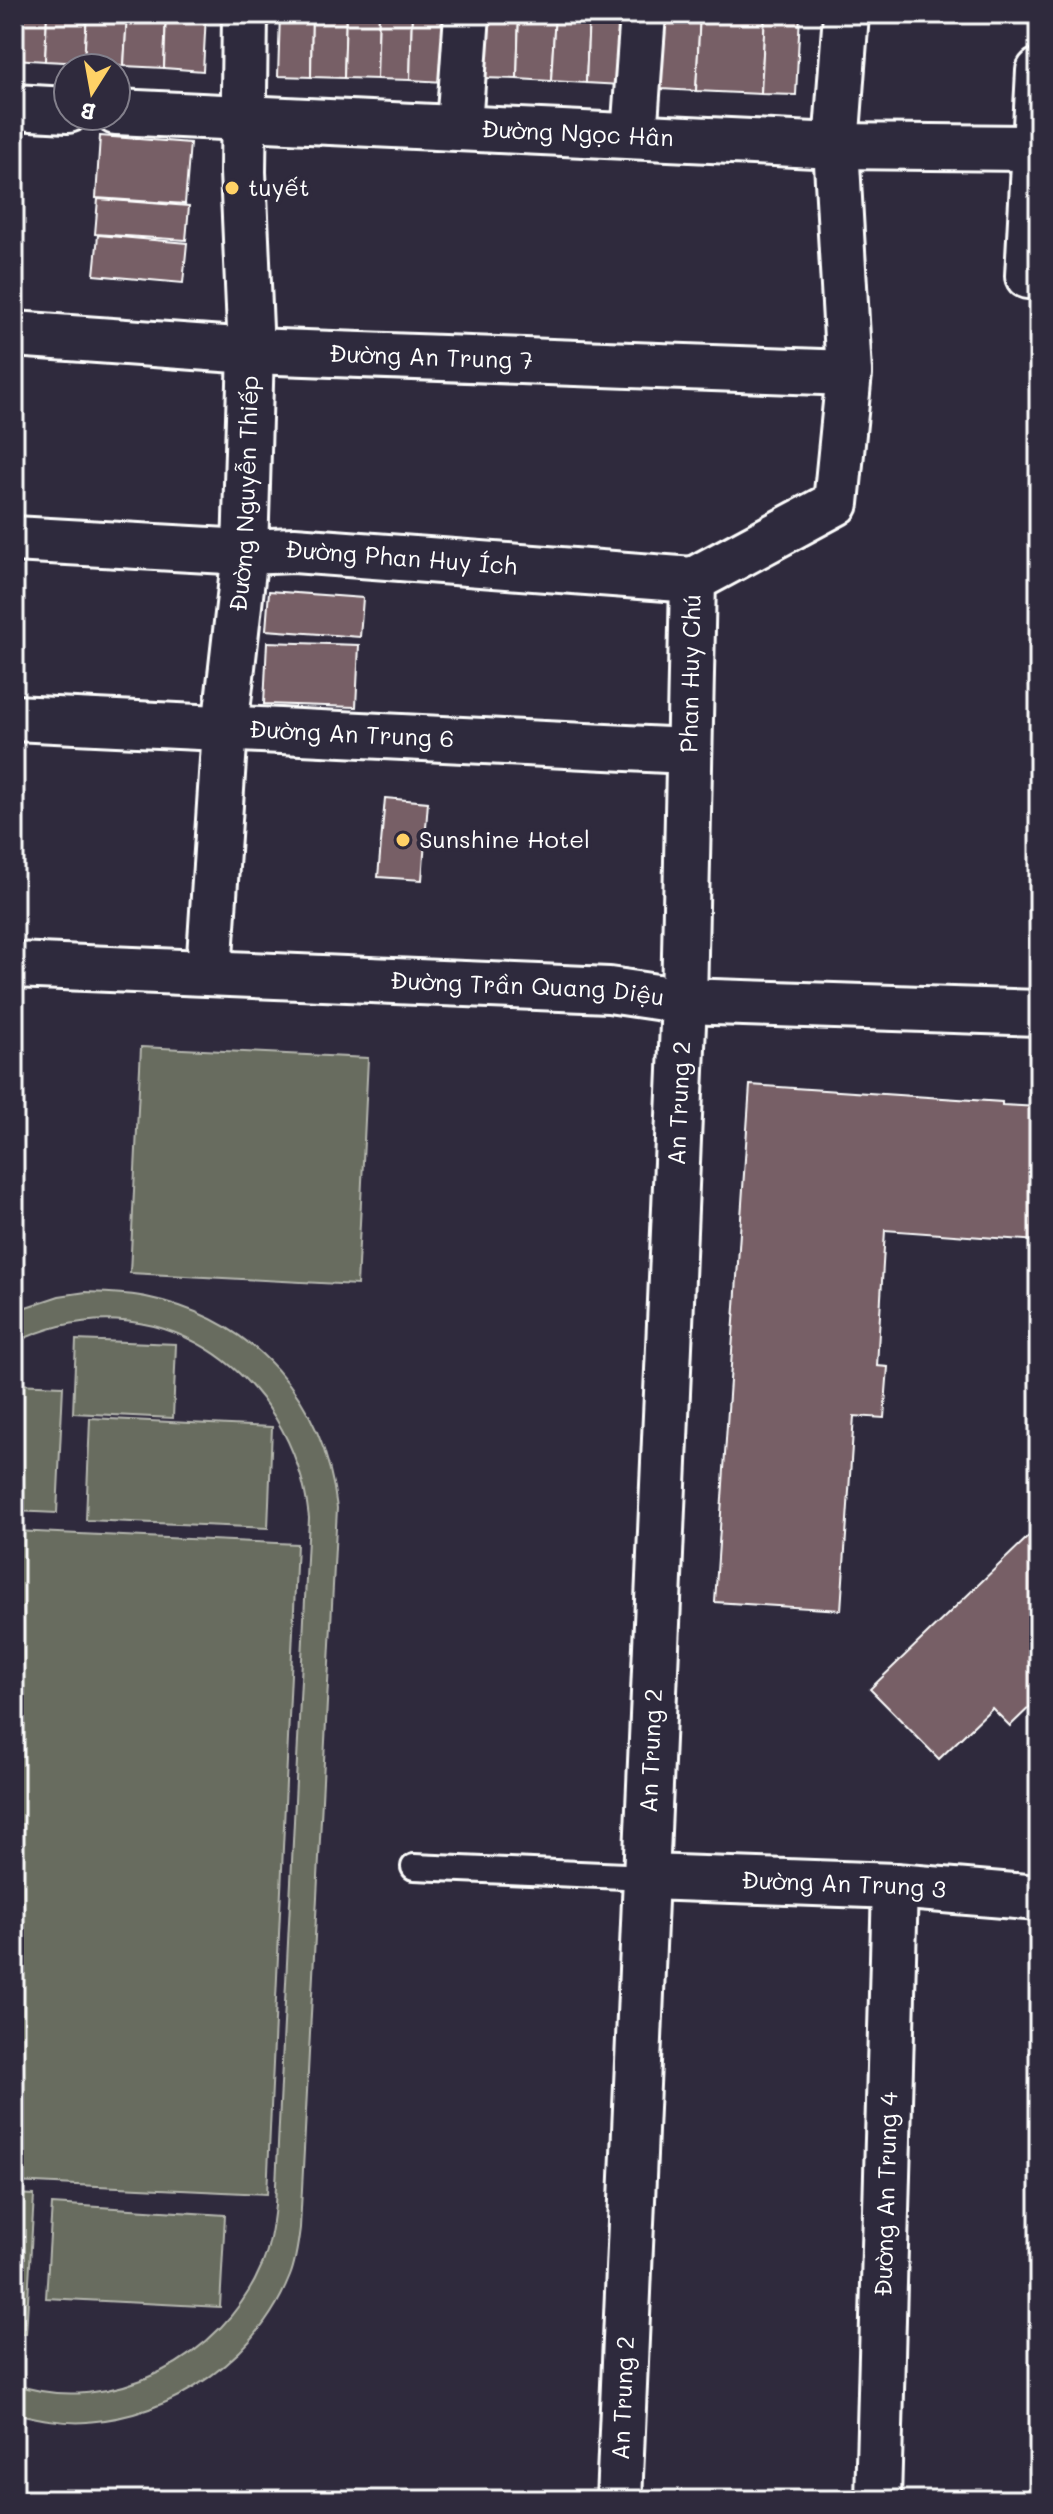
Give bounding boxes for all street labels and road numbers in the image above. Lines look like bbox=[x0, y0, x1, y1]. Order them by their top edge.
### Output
street label: Đường Ngọc Hân bbox=[481, 112, 675, 152]
street label: Đường An Trung 7 bbox=[329, 337, 534, 375]
street label: Đường Nguyễn Thiếp bbox=[221, 375, 264, 613]
street label: Đường Phan Huy Ích bbox=[284, 532, 518, 581]
street label: Phan Huy Chú bbox=[672, 594, 707, 753]
street label: Đường An Trung 6 bbox=[248, 713, 455, 754]
street label: Đường Trần Quang Diệu bbox=[390, 964, 667, 1012]
street label: An Trung 2 bbox=[660, 1040, 696, 1166]
street label: An Trung 2 bbox=[632, 1688, 668, 1813]
street label: Đường An Trung 3 bbox=[741, 1863, 947, 1904]
street label: Đường An Trung 4 bbox=[867, 2091, 903, 2297]
street label: An Trung 2 bbox=[604, 2335, 640, 2461]

